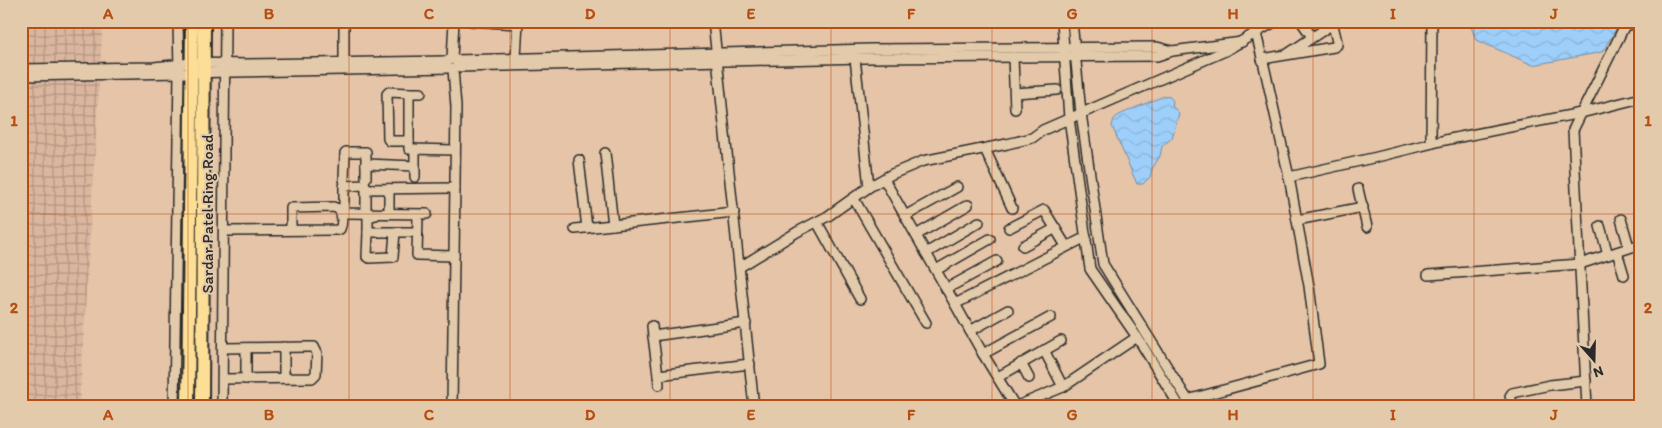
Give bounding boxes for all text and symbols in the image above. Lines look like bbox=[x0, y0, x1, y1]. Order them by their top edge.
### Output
text: A bbox=[102, 4, 114, 23]
text: B bbox=[264, 4, 275, 23]
text: C bbox=[424, 4, 435, 23]
text: D bbox=[585, 4, 596, 23]
text: E bbox=[747, 4, 756, 23]
text: F bbox=[907, 4, 916, 23]
text: G bbox=[1066, 4, 1078, 23]
text: H bbox=[1227, 4, 1239, 23]
text: I bbox=[1390, 4, 1396, 23]
text: J bbox=[1549, 4, 1558, 23]
text: 1 bbox=[10, 111, 18, 130]
text: 1 bbox=[1644, 111, 1652, 130]
street label: Sardar Patel Ring Road bbox=[198, 134, 217, 294]
text: 2 bbox=[10, 298, 19, 317]
text: 2 bbox=[1644, 298, 1653, 317]
north arrow bbox=[1570, 336, 1620, 386]
text: N bbox=[1591, 362, 1606, 381]
text: A bbox=[102, 405, 114, 424]
text: B bbox=[264, 405, 275, 424]
text: C bbox=[424, 405, 435, 424]
text: D bbox=[585, 405, 596, 424]
text: E bbox=[747, 405, 756, 424]
text: F bbox=[907, 405, 916, 424]
text: G bbox=[1066, 405, 1078, 424]
text: H bbox=[1227, 405, 1239, 424]
text: I bbox=[1390, 405, 1396, 424]
text: J bbox=[1549, 405, 1558, 424]

